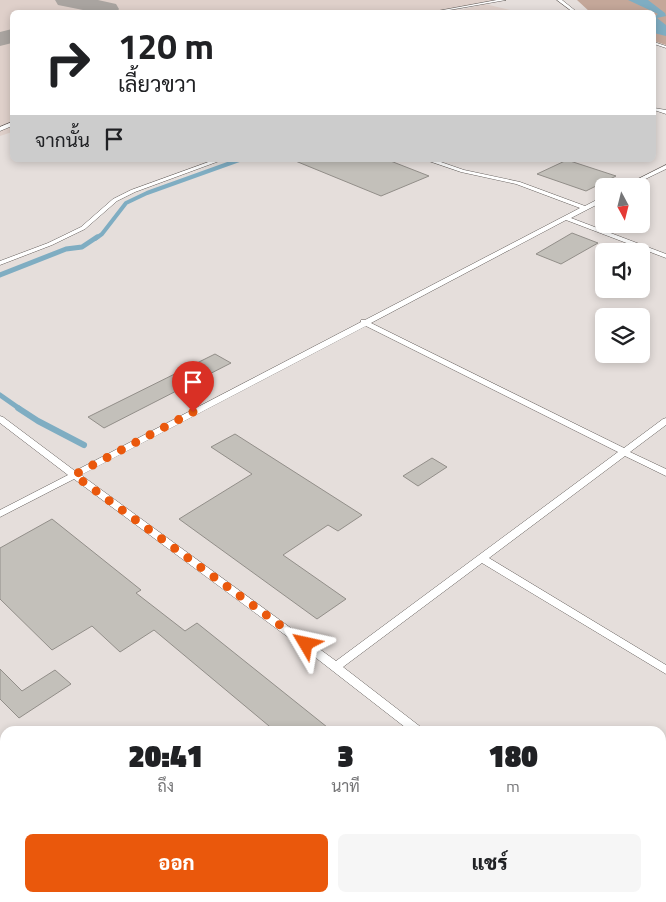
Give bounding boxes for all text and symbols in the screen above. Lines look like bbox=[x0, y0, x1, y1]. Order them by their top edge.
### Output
text: 120 m bbox=[118, 19, 214, 73]
icon: right bbox=[35, 30, 100, 95]
text: เลี้ยวขวา bbox=[118, 67, 196, 101]
text: จากนั้น bbox=[35, 125, 90, 154]
icon: arrive bbox=[100, 125, 128, 153]
north arrow bbox=[595, 178, 650, 232]
map controls bbox=[595, 178, 650, 363]
button: sound bbox=[595, 243, 650, 298]
button: layers bbox=[595, 308, 650, 363]
pin bbox=[172, 361, 214, 412]
icon: arrive bbox=[179, 368, 207, 396]
position arrow bbox=[279, 617, 331, 669]
text: 20:41 bbox=[128, 733, 203, 779]
text: 3 bbox=[337, 733, 354, 779]
text: 180 bbox=[488, 733, 538, 779]
text: ถึง bbox=[157, 774, 174, 798]
text: นาที bbox=[331, 774, 360, 798]
text: m bbox=[506, 774, 520, 798]
button: ออก bbox=[25, 834, 328, 892]
button: แชร์ bbox=[338, 834, 641, 892]

